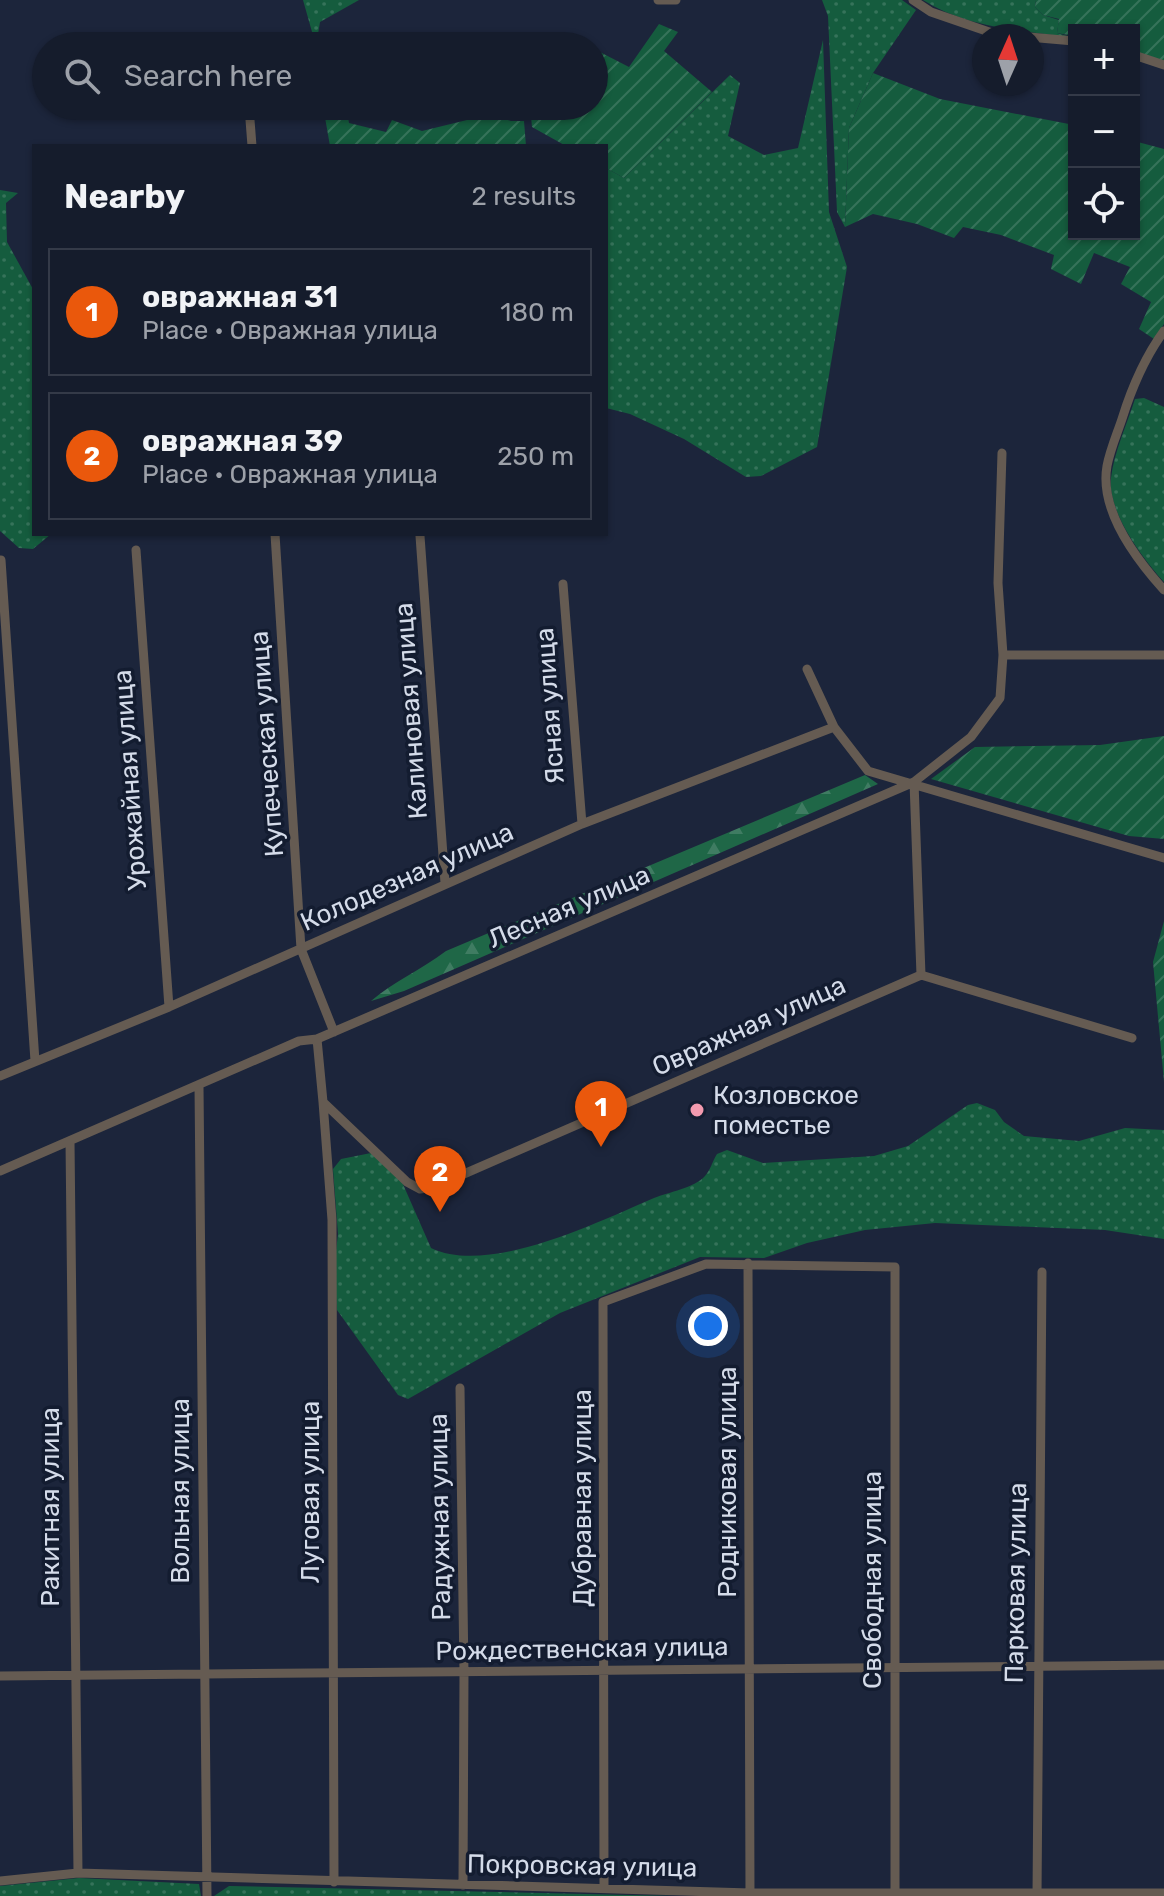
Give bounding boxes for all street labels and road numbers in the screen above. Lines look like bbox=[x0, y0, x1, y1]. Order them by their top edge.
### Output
street label: Калиновая улица bbox=[388, 602, 434, 820]
street label: Ясная улица bbox=[529, 627, 571, 785]
street label: Купеческая улица bbox=[244, 630, 290, 858]
street label: Урожайная улица bbox=[107, 669, 153, 891]
street label: Колодезная улица bbox=[296, 816, 518, 938]
street label: Лесная улица bbox=[483, 859, 655, 955]
street label: Овражная улица bbox=[648, 969, 850, 1083]
street label: Родниковая улица bbox=[712, 1366, 743, 1598]
street label: Дубравная улица bbox=[567, 1389, 598, 1607]
street label: Вольная улица bbox=[165, 1398, 196, 1584]
street label: Луговая улица bbox=[295, 1401, 326, 1583]
street label: Ракитная улица bbox=[35, 1407, 66, 1607]
street label: Радужная улица bbox=[423, 1413, 457, 1621]
street label: Свободная улица bbox=[857, 1471, 888, 1689]
street label: Парковая улица bbox=[999, 1482, 1033, 1684]
street label: Рождественская улица bbox=[435, 1631, 729, 1667]
street label: Покровская улица bbox=[467, 1848, 697, 1884]

